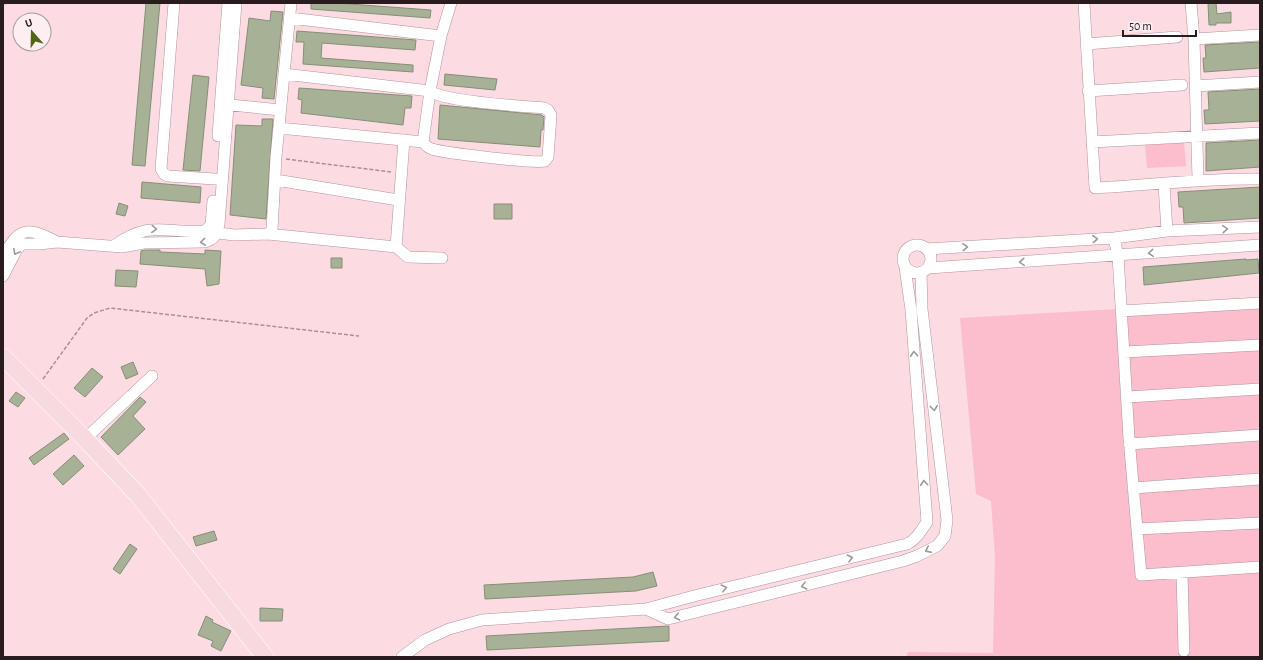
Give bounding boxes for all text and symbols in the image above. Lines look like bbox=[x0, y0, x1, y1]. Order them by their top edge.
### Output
north arrow bbox=[12, 12, 52, 52]
scale bar bbox=[1123, 12, 1196, 38]
text: U bbox=[24, 17, 34, 29]
text: 50 m bbox=[1129, 20, 1152, 32]
one-way arrow bbox=[151, 225, 157, 234]
one-way arrow bbox=[1222, 225, 1228, 234]
one-way arrow bbox=[1092, 234, 1098, 243]
one-way arrow bbox=[200, 237, 206, 246]
one-way arrow bbox=[962, 242, 968, 251]
one-way arrow bbox=[13, 248, 20, 255]
one-way arrow bbox=[1148, 249, 1154, 258]
one-way arrow bbox=[1019, 258, 1025, 267]
one-way arrow bbox=[910, 351, 919, 357]
one-way arrow bbox=[929, 405, 938, 412]
one-way arrow bbox=[919, 480, 928, 486]
one-way arrow bbox=[925, 545, 933, 553]
one-way arrow bbox=[847, 554, 854, 563]
one-way arrow bbox=[800, 581, 807, 589]
one-way arrow bbox=[721, 585, 727, 593]
one-way arrow bbox=[674, 612, 681, 620]

